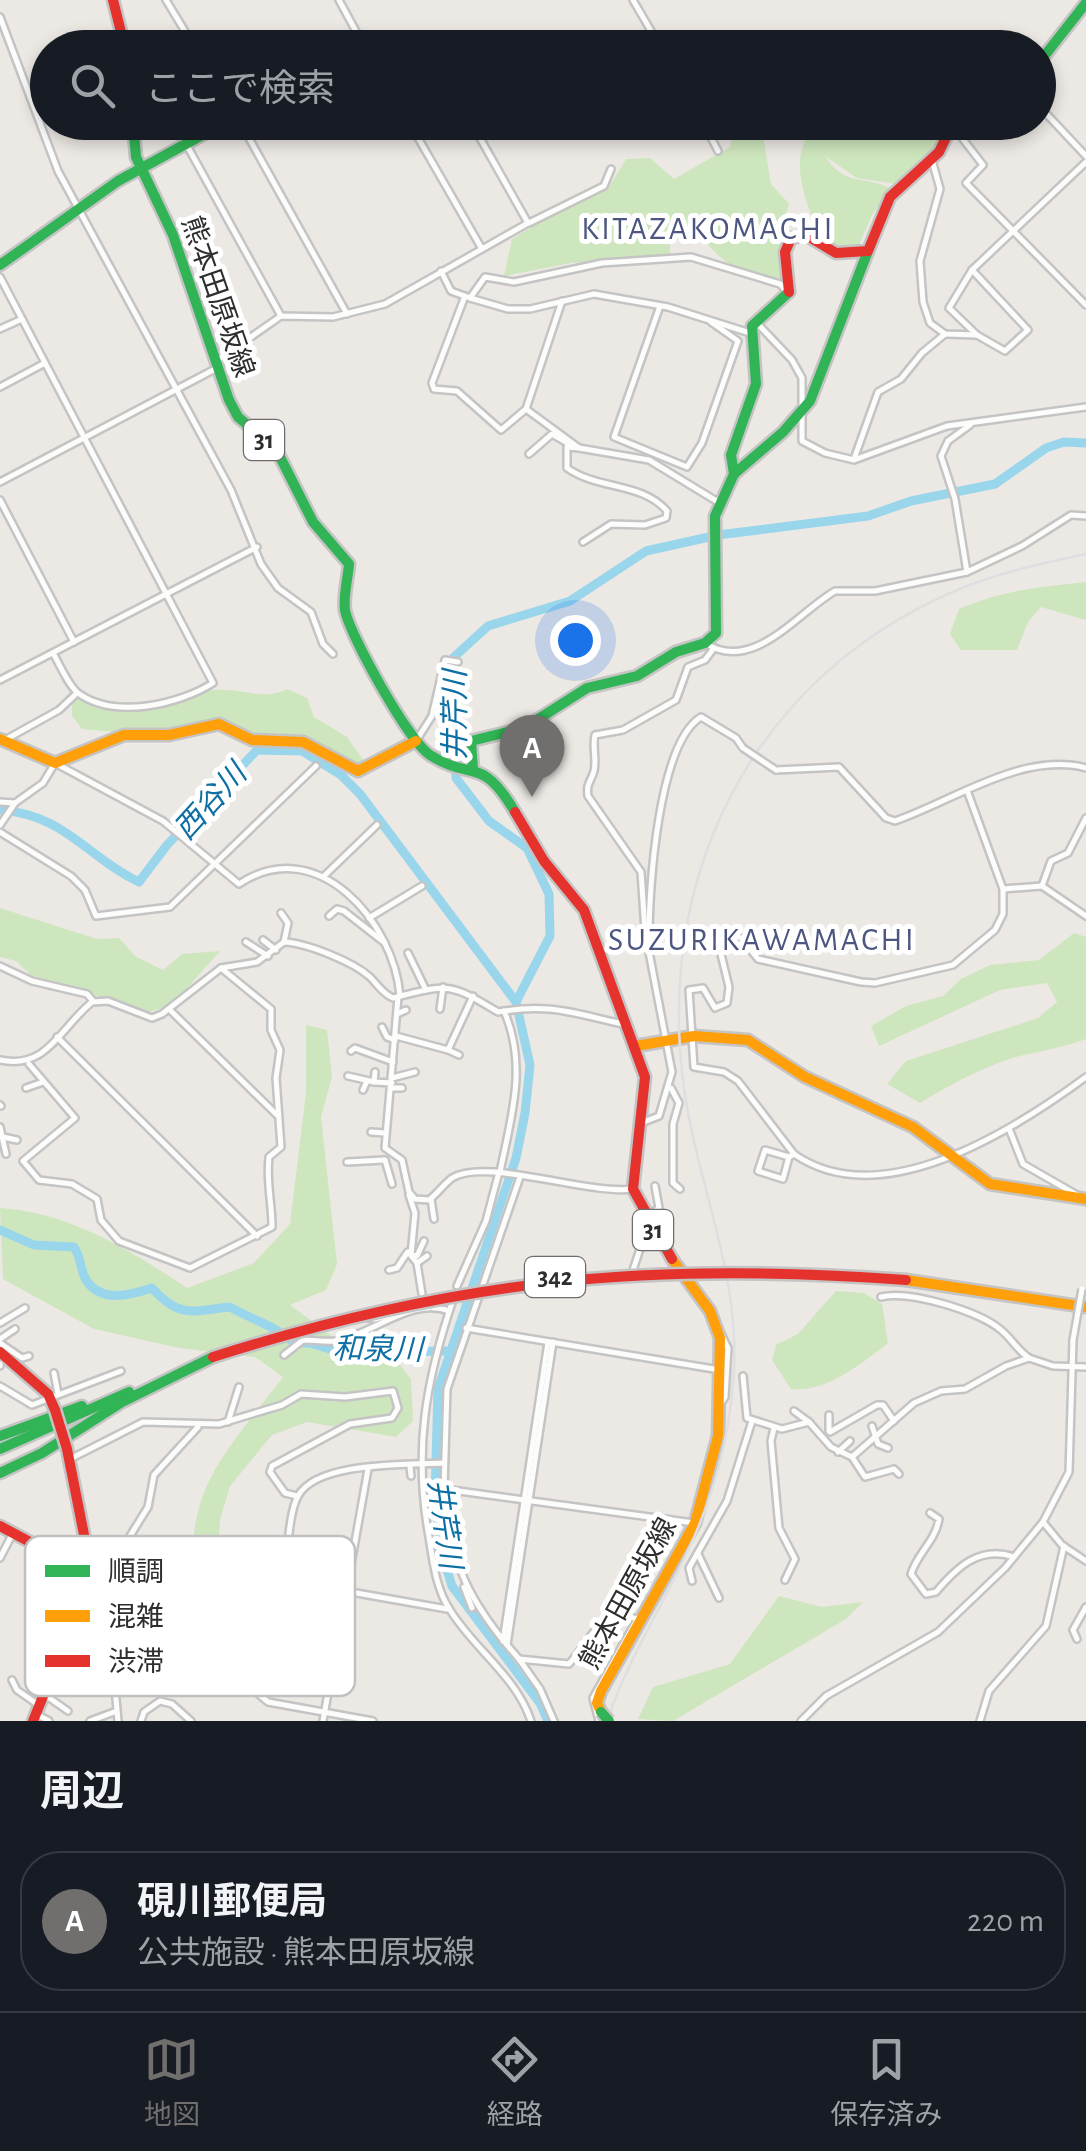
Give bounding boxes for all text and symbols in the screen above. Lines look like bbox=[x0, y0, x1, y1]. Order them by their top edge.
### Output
search box bbox=[30, 30, 1056, 140]
icon: search bbox=[65, 58, 120, 113]
text: ここで検索 bbox=[145, 71, 335, 109]
street label: 熊本田原坂線 bbox=[176, 212, 259, 381]
district label: KITAZAKOMACHI bbox=[581, 213, 835, 245]
road number: 31 bbox=[244, 420, 284, 460]
your location bbox=[550, 615, 601, 666]
water label: 井芹川 bbox=[439, 667, 471, 760]
pin: A bbox=[500, 714, 564, 797]
water label: 西谷川 bbox=[169, 756, 254, 845]
district label: SUZURIKAWAMACHI bbox=[608, 924, 916, 956]
road number: 31 bbox=[633, 1210, 673, 1250]
road number: 342 bbox=[525, 1257, 585, 1297]
water label: 和泉川 bbox=[333, 1332, 426, 1366]
water label: 井芹川 bbox=[423, 1477, 468, 1574]
street label: 熊本田原坂線 bbox=[574, 1513, 682, 1674]
legend bbox=[25, 1536, 355, 1696]
text: 順調 bbox=[108, 1558, 164, 1587]
text: 混雑 bbox=[108, 1602, 164, 1632]
text: 渋滞 bbox=[108, 1647, 164, 1677]
text: 周辺 bbox=[40, 1771, 124, 1813]
text: 硯川郵便局 bbox=[137, 1884, 327, 1922]
text: A bbox=[65, 1905, 84, 1937]
text: 220 m bbox=[967, 1905, 1044, 1937]
text: 公共施設 · 熊本田原坂線 bbox=[137, 1937, 475, 1969]
tab: 地図 bbox=[144, 2032, 200, 2133]
tab: 経路 bbox=[487, 2032, 543, 2133]
tab: 保存済み bbox=[830, 2032, 942, 2133]

